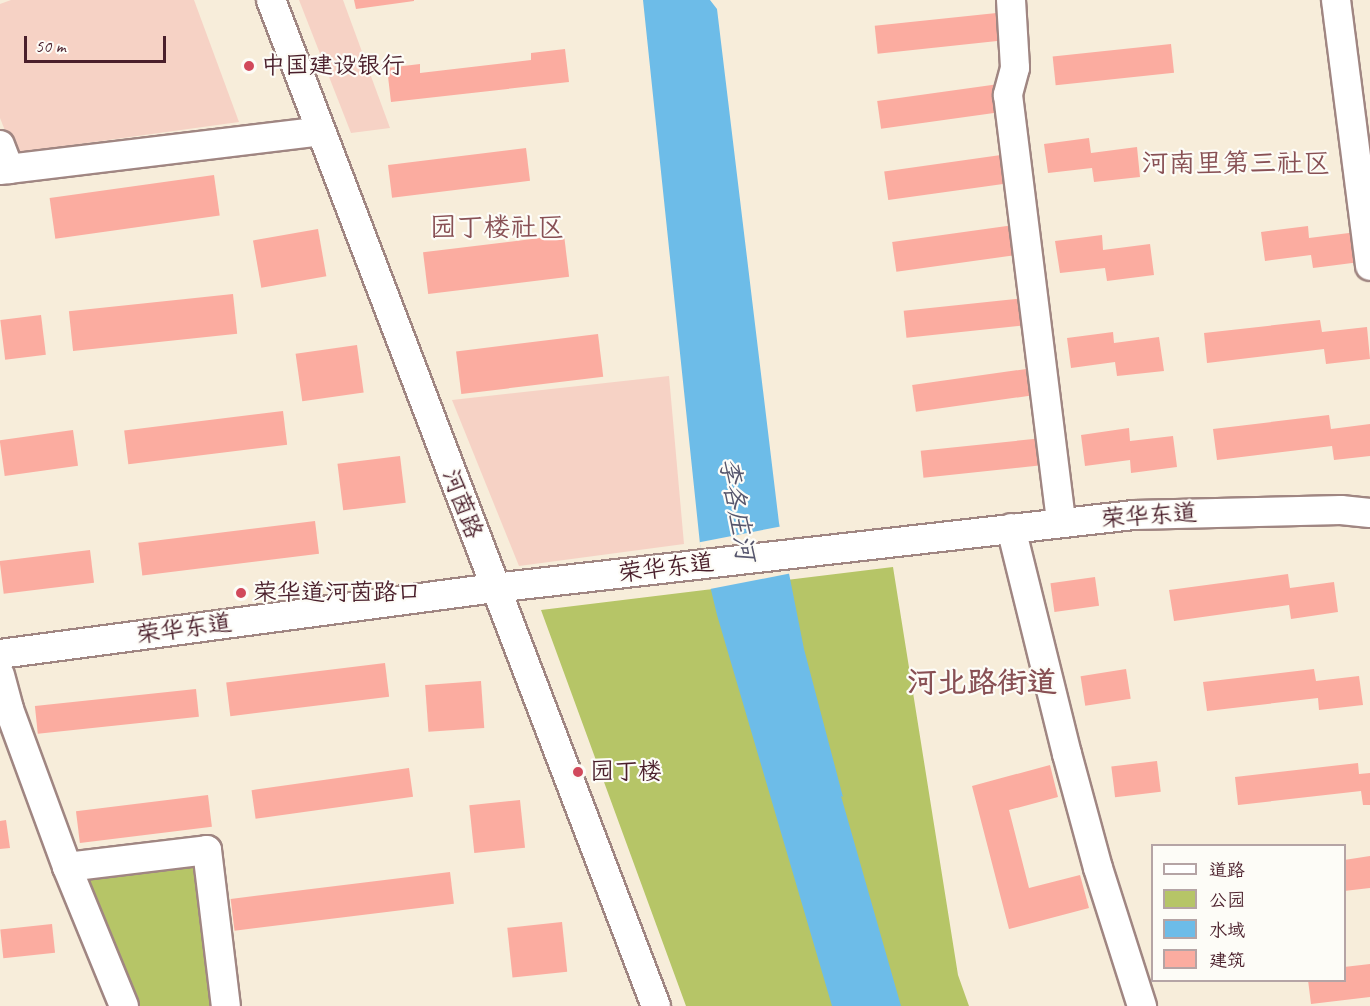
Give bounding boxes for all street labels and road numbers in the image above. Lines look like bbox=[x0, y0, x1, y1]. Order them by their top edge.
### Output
street label: 河茵路 bbox=[436, 465, 488, 543]
street label: 荣华东道 bbox=[1100, 498, 1198, 534]
street label: 荣华东道 bbox=[617, 548, 715, 588]
street label: 荣华东道 bbox=[134, 608, 234, 650]

